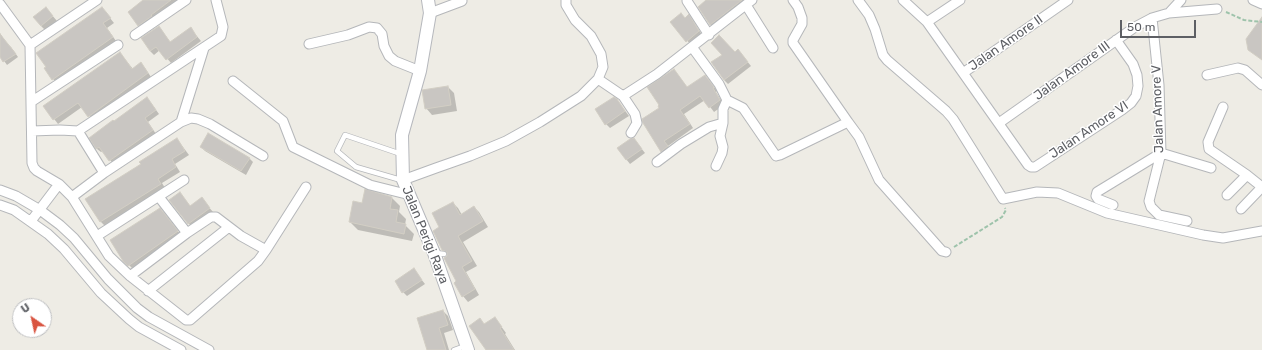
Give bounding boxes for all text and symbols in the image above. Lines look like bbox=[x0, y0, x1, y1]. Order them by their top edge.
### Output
street label: Jalan Amore II bbox=[966, 12, 1046, 74]
scale bar bbox=[1122, 12, 1198, 38]
text: 50 m bbox=[1127, 20, 1155, 34]
street label: Jalan Amore III bbox=[1031, 38, 1113, 104]
street label: Jalan Amore V bbox=[1149, 65, 1167, 153]
street label: Jalan Amore VI bbox=[1047, 98, 1131, 162]
street label: Jalan Perigi Raya bbox=[398, 184, 452, 286]
north arrow bbox=[12, 298, 52, 338]
text: U bbox=[19, 301, 33, 316]

